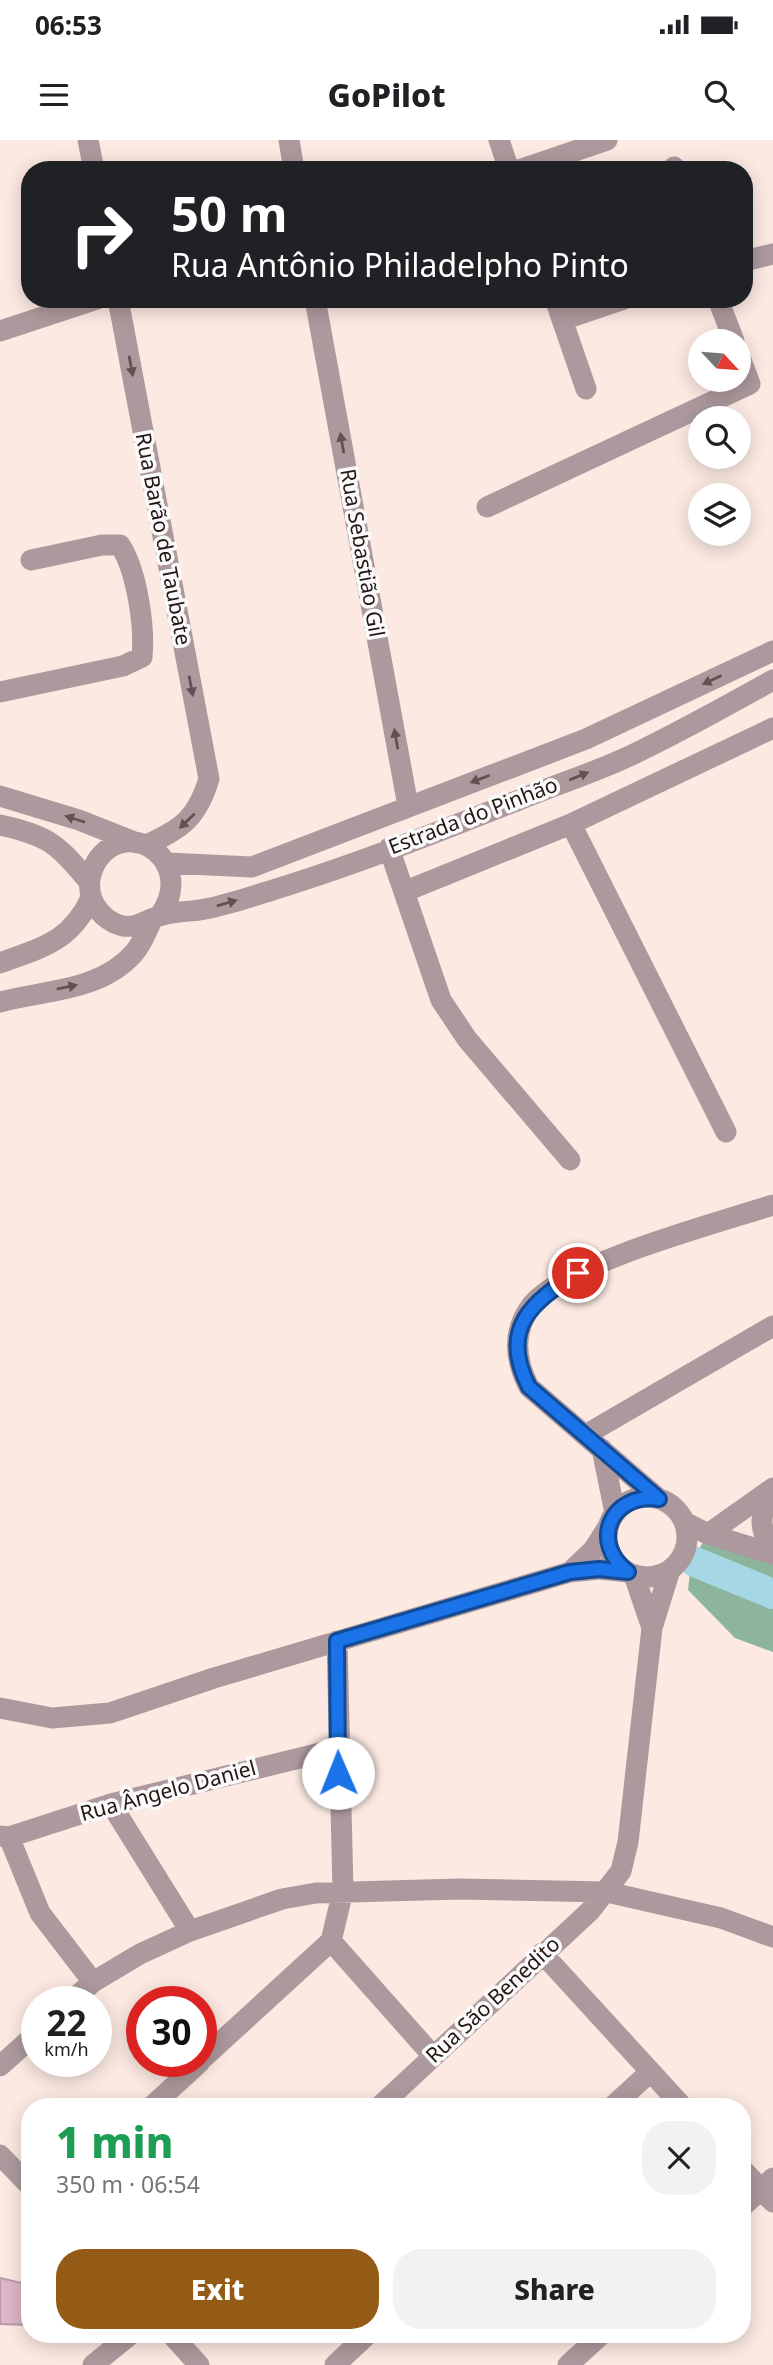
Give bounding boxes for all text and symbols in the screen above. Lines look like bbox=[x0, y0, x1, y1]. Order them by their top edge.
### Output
text: 06:53 bbox=[35, 7, 102, 43]
text: GoPilot bbox=[328, 73, 445, 116]
icon: menu bbox=[35, 76, 73, 114]
icon: search bbox=[700, 76, 738, 114]
text: 50 m bbox=[171, 180, 288, 246]
icon: right bbox=[56, 189, 147, 280]
text: Rua Antônio Philadelpho Pinto bbox=[171, 243, 629, 286]
north arrow bbox=[688, 329, 751, 392]
map controls bbox=[688, 329, 751, 546]
one-way arrow bbox=[125, 355, 136, 377]
button: search bbox=[688, 406, 751, 469]
street label: Rua Barão de Taubate bbox=[130, 430, 198, 648]
one-way arrow bbox=[336, 432, 347, 454]
street label: Rua Sebastião Gil bbox=[334, 466, 392, 639]
button: layers bbox=[688, 483, 751, 546]
one-way arrow bbox=[186, 675, 197, 697]
one-way arrow bbox=[702, 675, 722, 686]
one-way arrow bbox=[390, 728, 401, 750]
street label: Estrada do Pinhão bbox=[384, 770, 561, 860]
one-way arrow bbox=[569, 770, 590, 781]
one-way arrow bbox=[469, 774, 490, 785]
one-way arrow bbox=[178, 812, 195, 829]
one-way arrow bbox=[64, 813, 85, 824]
one-way arrow bbox=[216, 897, 238, 908]
one-way arrow bbox=[56, 982, 78, 993]
pin bbox=[548, 1243, 608, 1303]
icon: arrive bbox=[559, 1254, 597, 1292]
position arrow bbox=[301, 1736, 375, 1810]
street label: Rua Ângelo Daniel bbox=[77, 1753, 259, 1827]
street label: Rua São Benedito bbox=[419, 1930, 565, 2069]
speed limit sign: 30 bbox=[126, 1986, 217, 2077]
text: 22 bbox=[46, 1999, 87, 2046]
text: km/h bbox=[44, 2037, 89, 2061]
text: 1 min bbox=[56, 2113, 173, 2170]
button: close bbox=[642, 2121, 716, 2195]
text: 350 m · 06:54 bbox=[56, 2168, 200, 2200]
button: Exit bbox=[56, 2249, 379, 2329]
button: Share bbox=[393, 2249, 716, 2329]

